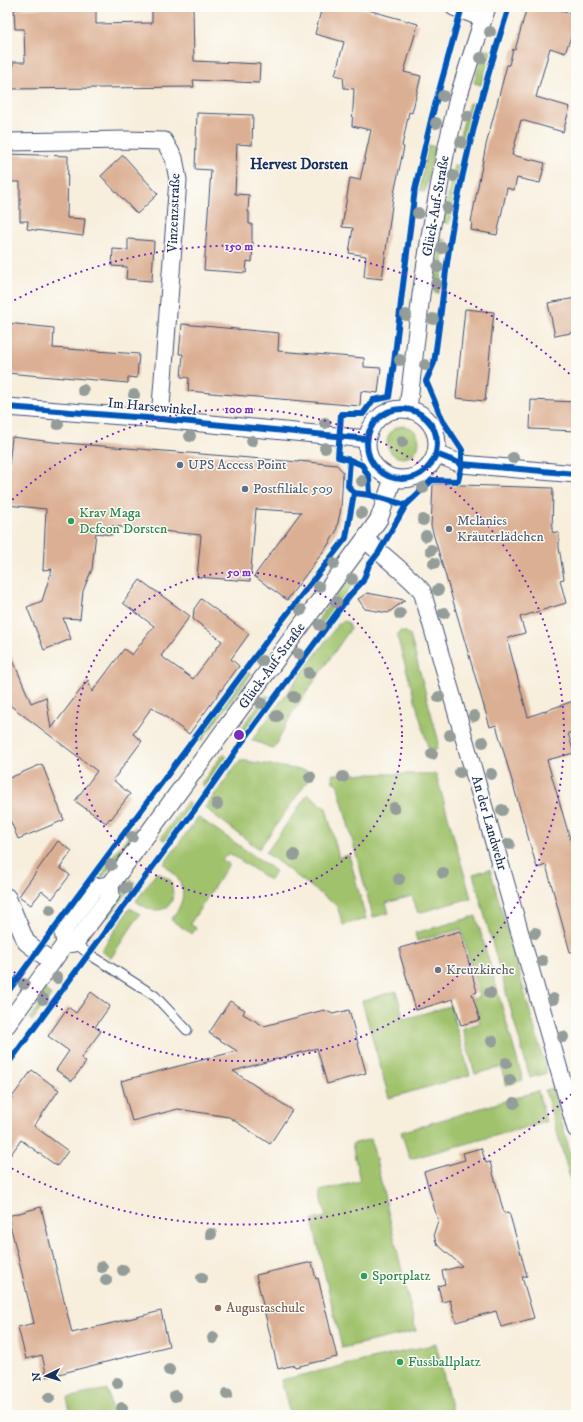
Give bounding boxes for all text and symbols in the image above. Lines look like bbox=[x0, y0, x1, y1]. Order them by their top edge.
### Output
street label: Glück-Auf-Straße bbox=[418, 154, 454, 258]
district label: Hervest Dorsten bbox=[250, 155, 348, 174]
street label: Vinzenzstraße bbox=[164, 173, 184, 254]
text: 150 m bbox=[225, 239, 253, 254]
street label: Im Harsewinkel bbox=[107, 394, 198, 420]
text: 100 m bbox=[225, 402, 253, 417]
place label: UPS Access Point bbox=[188, 456, 287, 474]
marker: UPS Access Point bbox=[175, 460, 185, 470]
place label: Postfiliale 509 bbox=[253, 480, 333, 498]
marker: Postfiliale 509 bbox=[240, 484, 250, 494]
place label: Krav Maga Defcon Dorsten bbox=[79, 504, 168, 538]
place label: Melanies Kräuterlädchen bbox=[457, 512, 544, 546]
marker: Krav Maga Defcon Dorsten bbox=[66, 516, 76, 526]
marker: Melanies Kräuterlädchen bbox=[444, 524, 454, 534]
text: 50 m bbox=[226, 565, 251, 580]
street label: Glück-Auf-Straße bbox=[235, 619, 309, 713]
centre of rings bbox=[232, 728, 246, 742]
street label: An der Landwehr bbox=[467, 774, 511, 873]
place label: Kreuzkirche bbox=[446, 961, 515, 979]
marker: Kreuzkirche bbox=[433, 965, 443, 975]
place label: Sportplatz bbox=[372, 1267, 431, 1285]
marker: Sportplatz bbox=[359, 1271, 369, 1281]
place label: Augustaschule bbox=[226, 1299, 305, 1317]
marker: Augustaschule bbox=[213, 1303, 223, 1313]
place label: Fussballplatz bbox=[408, 1353, 481, 1371]
north arrow bbox=[26, 1356, 66, 1396]
marker: Fussballplatz bbox=[395, 1357, 405, 1367]
text: N bbox=[30, 1372, 44, 1382]

